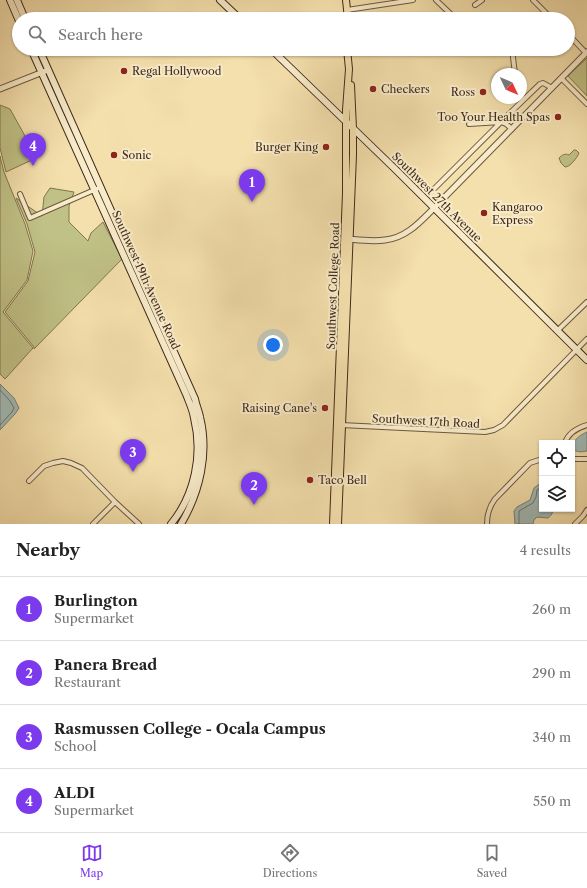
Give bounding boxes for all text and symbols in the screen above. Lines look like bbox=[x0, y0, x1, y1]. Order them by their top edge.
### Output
search box bbox=[12, 12, 575, 56]
icon: search bbox=[26, 23, 48, 45]
text: Search here bbox=[58, 25, 143, 44]
place label: Regal Hollywood bbox=[132, 64, 222, 78]
marker: Regal Hollywood bbox=[119, 66, 129, 76]
north arrow bbox=[491, 68, 527, 104]
place label: Checkers bbox=[381, 82, 430, 96]
marker: Checkers bbox=[368, 84, 378, 94]
place label: Ross bbox=[451, 85, 475, 99]
marker: Ross bbox=[478, 87, 488, 97]
place label: Too Your Health Spas bbox=[437, 110, 550, 124]
marker: Too Your Health Spas bbox=[553, 112, 563, 122]
pin: 4 bbox=[20, 133, 46, 166]
place label: Burger King bbox=[255, 140, 318, 154]
marker: Burger King bbox=[321, 142, 331, 152]
place label: Sonic bbox=[122, 148, 152, 162]
street label: Southwest 27th Avenue bbox=[389, 149, 485, 245]
marker: Sonic bbox=[109, 150, 119, 160]
pin: 1 bbox=[239, 169, 265, 202]
place label: Kangaroo Express bbox=[492, 200, 543, 227]
street label: Southwest 19th Avenue Road bbox=[109, 208, 183, 352]
marker: Kangaroo Express bbox=[479, 208, 489, 218]
street label: Southwest College Road bbox=[324, 222, 342, 350]
your location bbox=[263, 335, 283, 355]
place label: Raising Cane's bbox=[242, 401, 317, 415]
marker: Raising Cane's bbox=[320, 403, 330, 413]
street label: Southwest 17th Road bbox=[372, 411, 481, 431]
pin: 3 bbox=[120, 439, 146, 472]
map controls bbox=[539, 440, 575, 512]
button: locate bbox=[539, 440, 575, 476]
pin: 2 bbox=[241, 472, 267, 505]
place label: Taco Bell bbox=[318, 473, 368, 487]
marker: Taco Bell bbox=[305, 475, 315, 485]
button: layers bbox=[539, 476, 575, 512]
text: Nearby bbox=[16, 540, 80, 560]
text: 4 results bbox=[520, 542, 571, 558]
text: Burlington bbox=[54, 591, 138, 610]
text: 1 bbox=[26, 601, 32, 617]
text: 260 m bbox=[532, 601, 571, 617]
text: Supermarket bbox=[54, 610, 134, 626]
text: Panera Bread bbox=[54, 655, 157, 674]
text: 2 bbox=[25, 665, 33, 681]
text: 290 m bbox=[532, 665, 571, 681]
text: Restaurant bbox=[54, 674, 121, 690]
text: Rasmussen College - Ocala Campus bbox=[54, 719, 326, 738]
text: 3 bbox=[25, 729, 33, 745]
text: 340 m bbox=[533, 729, 571, 745]
text: School bbox=[54, 738, 97, 754]
text: ALDI bbox=[54, 783, 95, 802]
text: 4 bbox=[25, 793, 33, 809]
text: 550 m bbox=[533, 793, 571, 809]
text: Supermarket bbox=[54, 802, 134, 818]
tab: Map bbox=[80, 842, 103, 880]
tab: Directions bbox=[263, 842, 317, 880]
tab: Saved bbox=[477, 842, 507, 880]

